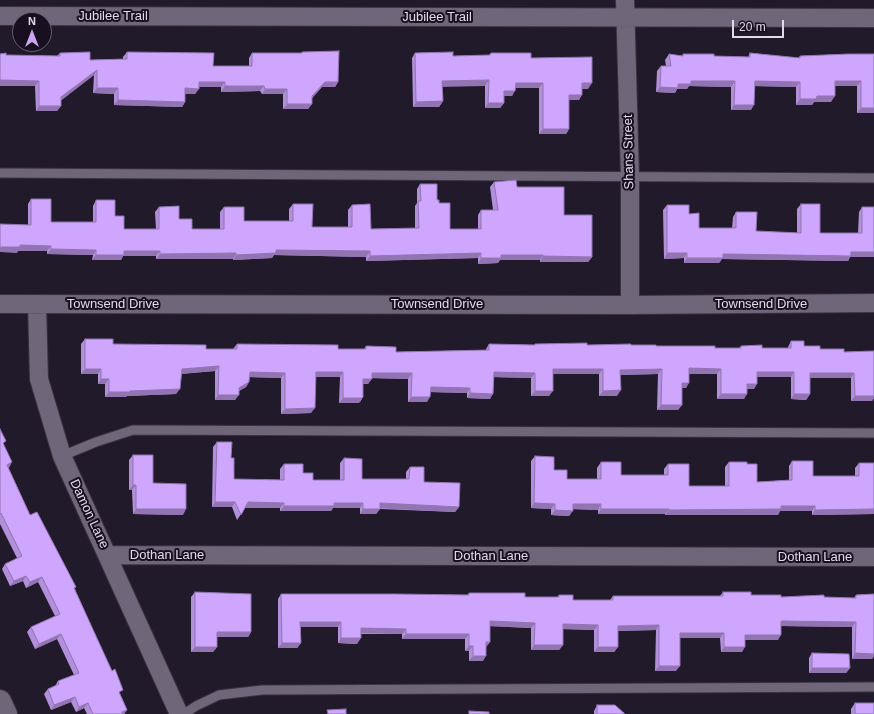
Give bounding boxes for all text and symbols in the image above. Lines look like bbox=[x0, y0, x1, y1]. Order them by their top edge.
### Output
street label: Jubilee Trail bbox=[78, 8, 148, 24]
street label: Jubilee Trail bbox=[402, 9, 472, 25]
north arrow bbox=[12, 12, 52, 52]
scale bar bbox=[734, 12, 786, 38]
text: N bbox=[28, 15, 36, 27]
text: 20 m bbox=[739, 20, 766, 34]
street label: Shans Street bbox=[621, 114, 637, 190]
street label: Townsend Drive bbox=[67, 296, 159, 312]
street label: Townsend Drive bbox=[391, 296, 483, 312]
street label: Townsend Drive bbox=[715, 296, 807, 312]
street label: Damon Lane bbox=[66, 477, 112, 551]
street label: Dothan Lane bbox=[130, 547, 204, 563]
street label: Dothan Lane bbox=[454, 548, 528, 564]
street label: Dothan Lane bbox=[778, 549, 852, 565]

